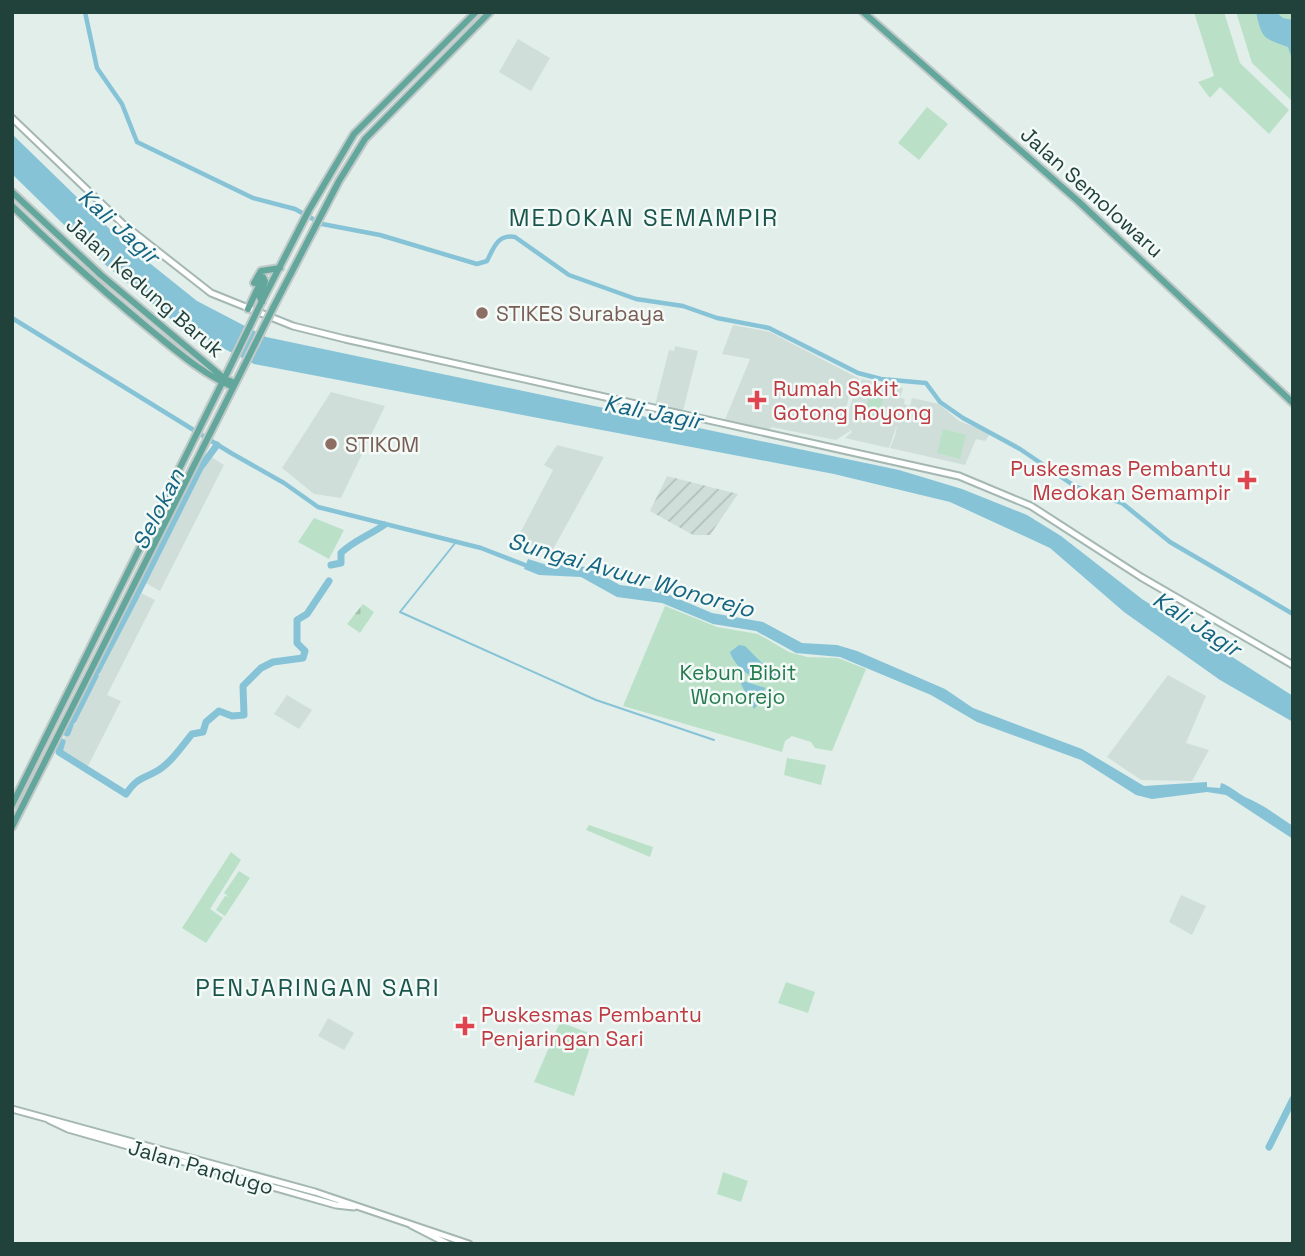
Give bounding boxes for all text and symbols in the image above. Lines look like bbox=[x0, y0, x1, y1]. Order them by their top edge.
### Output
street label: Jalan Semolowaru bbox=[1015, 121, 1169, 263]
water label: Kali Jagir bbox=[72, 182, 168, 272]
district label: MEDOKAN SEMAMPIR bbox=[509, 202, 779, 233]
street label: Jalan Kedung Baruk bbox=[60, 211, 230, 363]
place label: STIKES Surabaya bbox=[496, 300, 664, 327]
marker: STIKES Surabaya bbox=[474, 305, 490, 321]
place label: Rumah Sakit Gotong Royong bbox=[773, 375, 932, 426]
water label: Kali Jagir bbox=[601, 388, 707, 437]
marker: Rumah Sakit Gotong Royong bbox=[747, 390, 767, 410]
place label: STIKOM bbox=[345, 431, 419, 458]
marker: STIKOM bbox=[323, 436, 339, 452]
place label: Puskesmas Pembantu Medokan Semampir bbox=[1010, 455, 1231, 506]
water label: Selokan bbox=[125, 463, 192, 555]
marker: Puskesmas Pembantu Medokan Semampir bbox=[1237, 470, 1257, 490]
water label: Sungai Avuur Wonorejo bbox=[504, 525, 758, 625]
water label: Kali Jagir bbox=[1147, 584, 1249, 665]
park label: Kebun Bibit Wonorejo bbox=[680, 659, 796, 710]
district label: PENJARINGAN SARI bbox=[195, 972, 441, 1003]
place label: Puskesmas Pembantu Penjaringan Sari bbox=[481, 1001, 702, 1052]
marker: Puskesmas Pembantu Penjaringan Sari bbox=[455, 1016, 475, 1036]
street label: Jalan Pandugo bbox=[125, 1133, 277, 1201]

